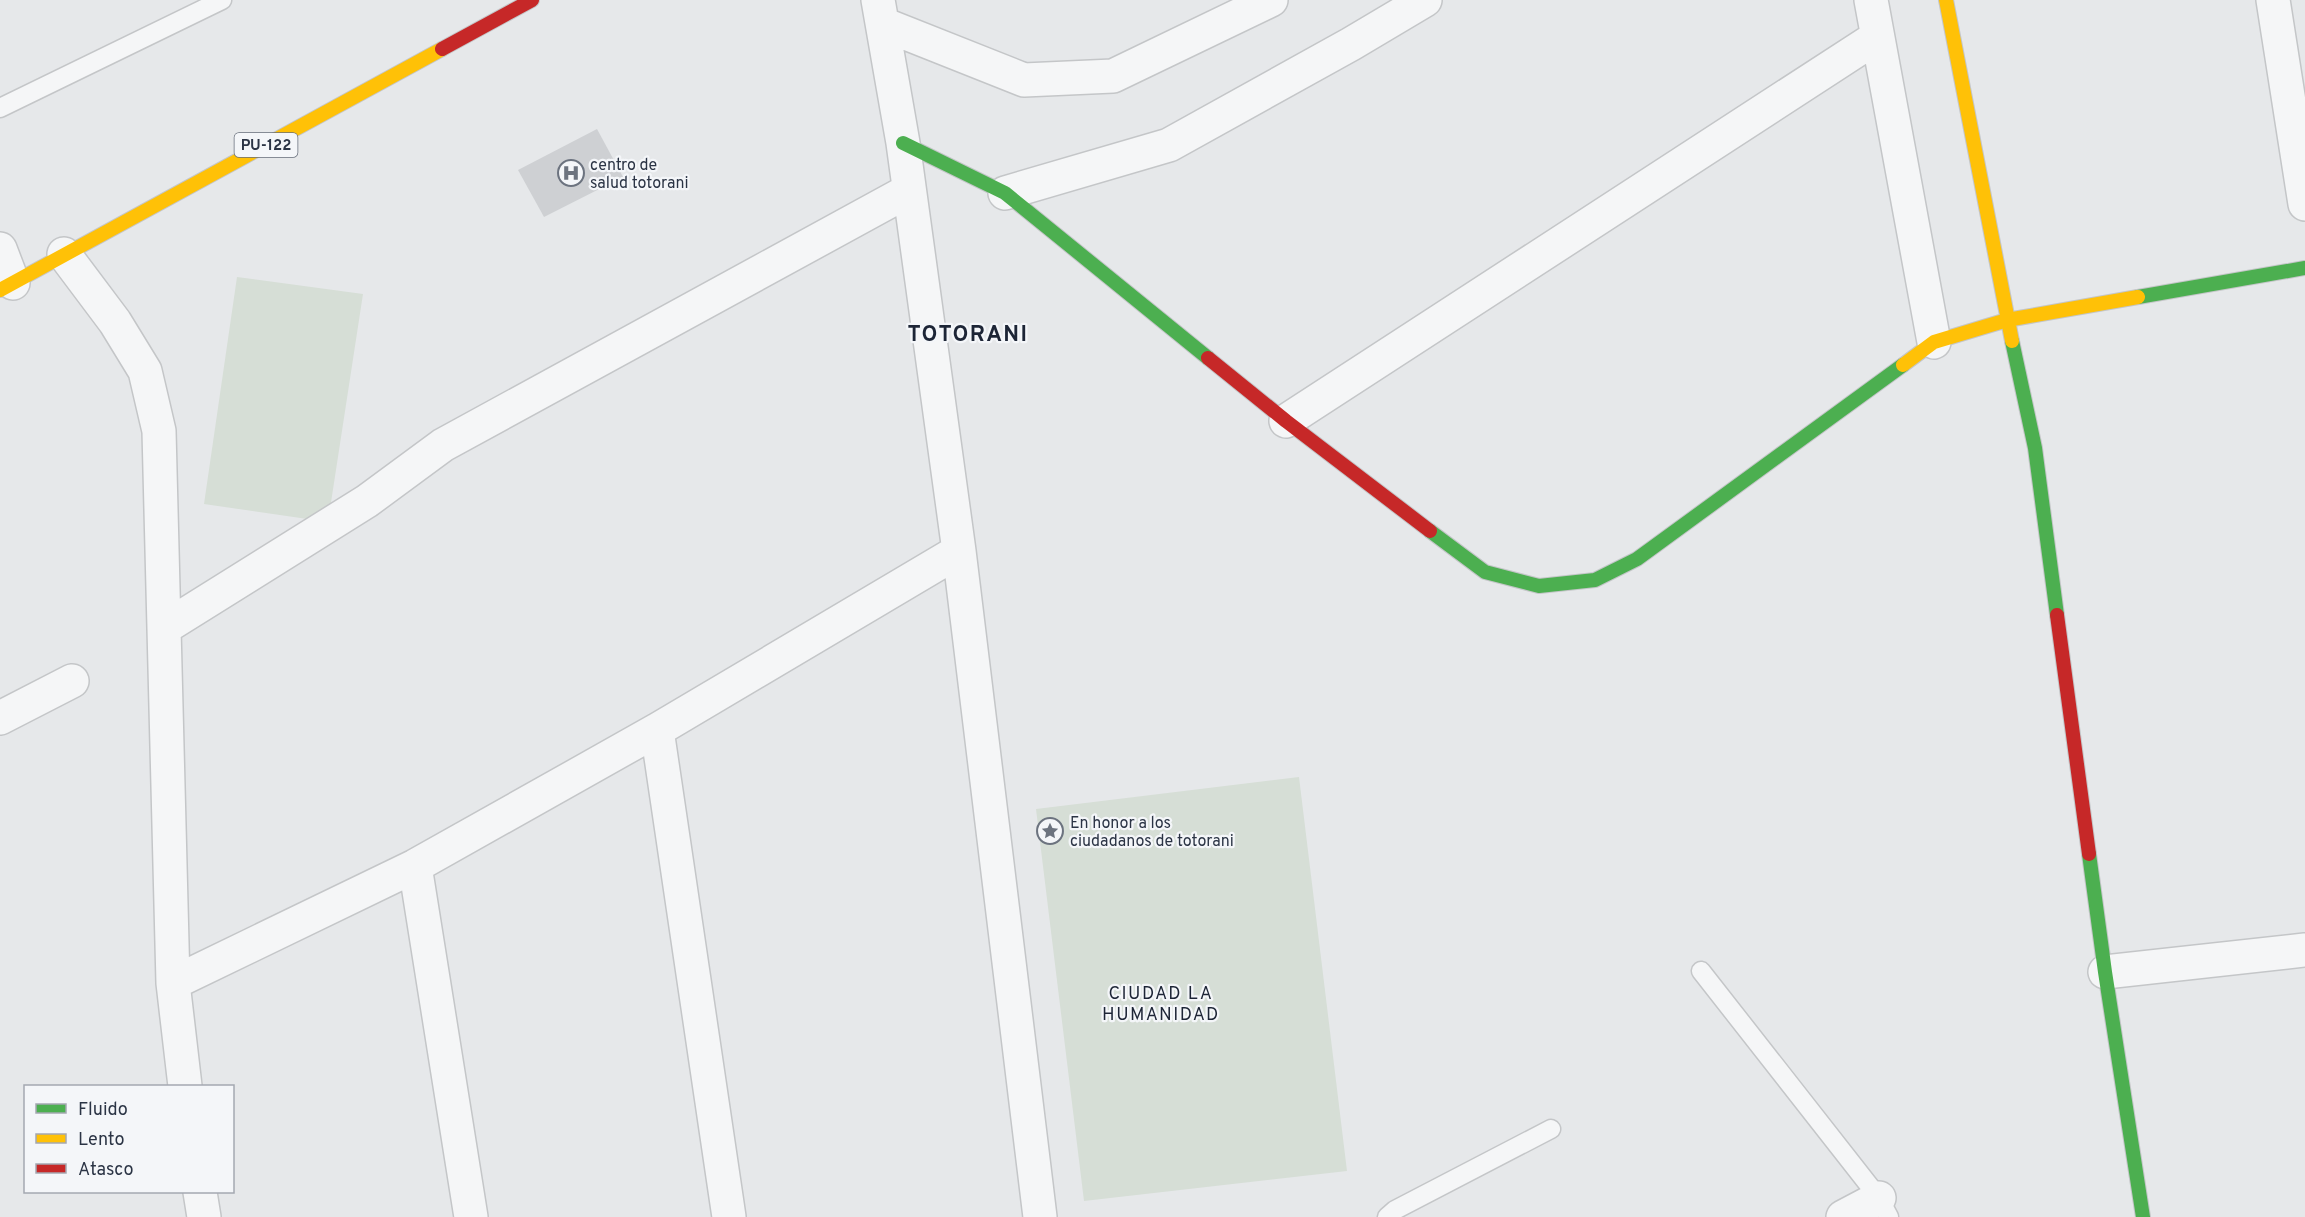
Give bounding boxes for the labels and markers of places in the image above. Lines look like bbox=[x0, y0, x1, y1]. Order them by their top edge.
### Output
place label: centro de salud totorani bbox=[590, 156, 689, 194]
hospital icon: centro de salud totorani bbox=[556, 158, 586, 188]
place label: En honor a los ciudadanos de totorani bbox=[1070, 814, 1234, 852]
place icon: En honor a los ciudadanos de totorani bbox=[1035, 816, 1065, 846]

